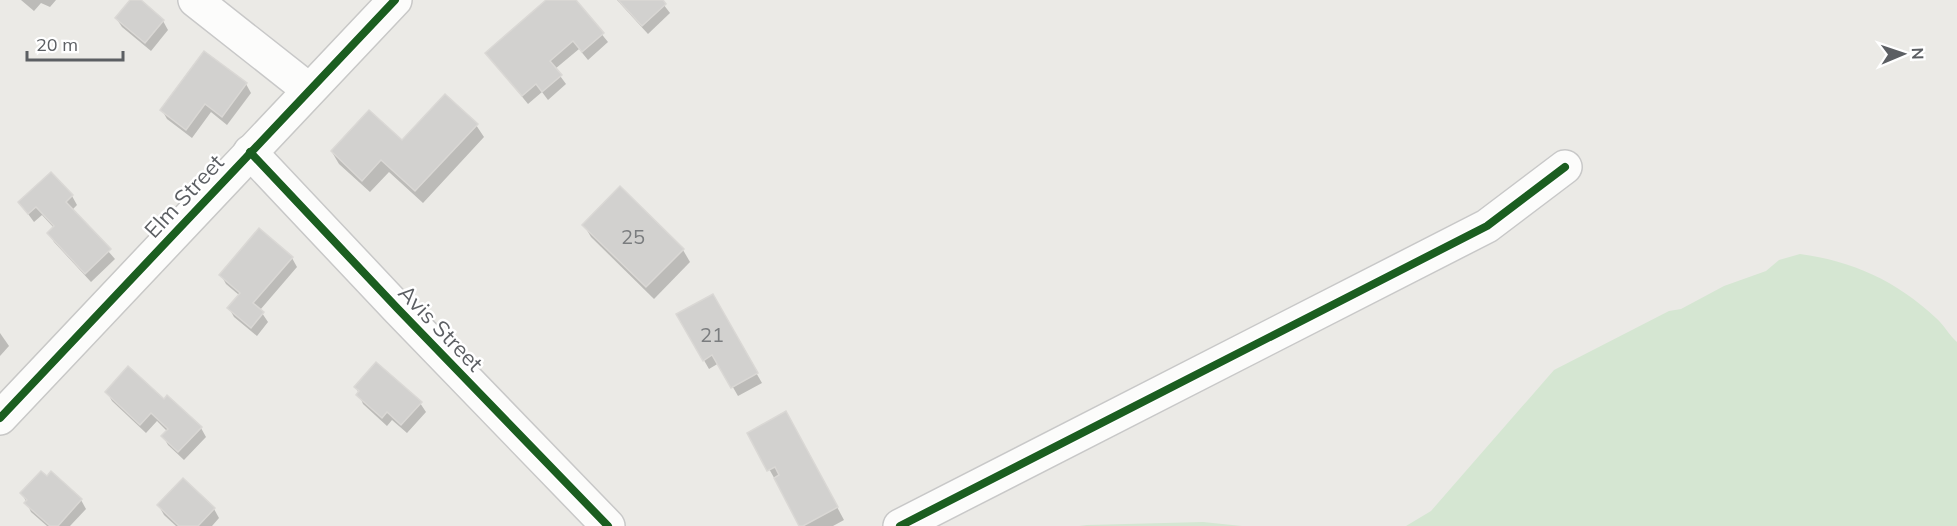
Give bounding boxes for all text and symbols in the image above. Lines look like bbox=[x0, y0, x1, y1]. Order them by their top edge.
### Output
scale bar bbox=[27, 24, 123, 62]
north arrow bbox=[1873, 24, 1933, 84]
text: 20 m bbox=[36, 33, 78, 56]
text: N bbox=[1908, 47, 1928, 60]
street label: Elm Street bbox=[138, 148, 230, 244]
house number: 25 bbox=[621, 224, 645, 249]
street label: Avis Street bbox=[393, 279, 489, 378]
house number: 21 bbox=[700, 322, 724, 347]

